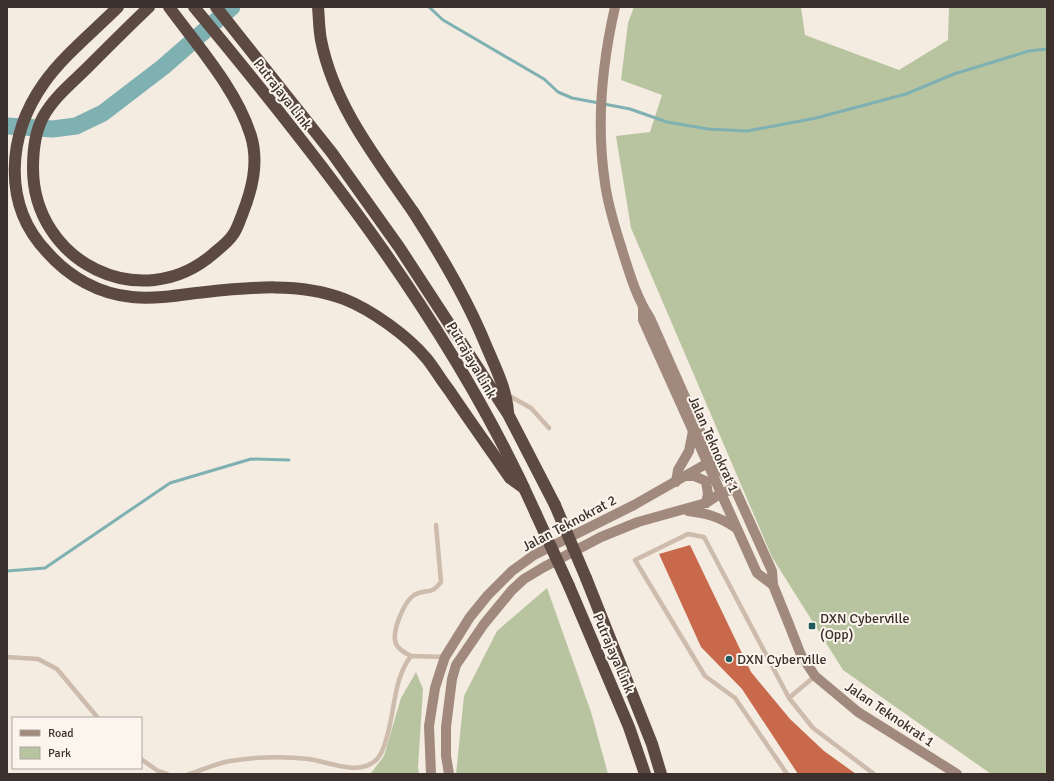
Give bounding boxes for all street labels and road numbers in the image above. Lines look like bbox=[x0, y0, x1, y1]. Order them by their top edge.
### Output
street label: Putrajaya Link bbox=[250, 55, 316, 133]
street label: Putrajaya Link bbox=[443, 319, 500, 401]
street label: Jalan Teknokrat 1 bbox=[685, 393, 742, 495]
street label: Jalan Teknokrat 2 bbox=[519, 491, 619, 555]
street label: Putrajaya Link bbox=[589, 611, 638, 696]
street label: Jalan Teknokrat 1 bbox=[842, 678, 938, 751]

